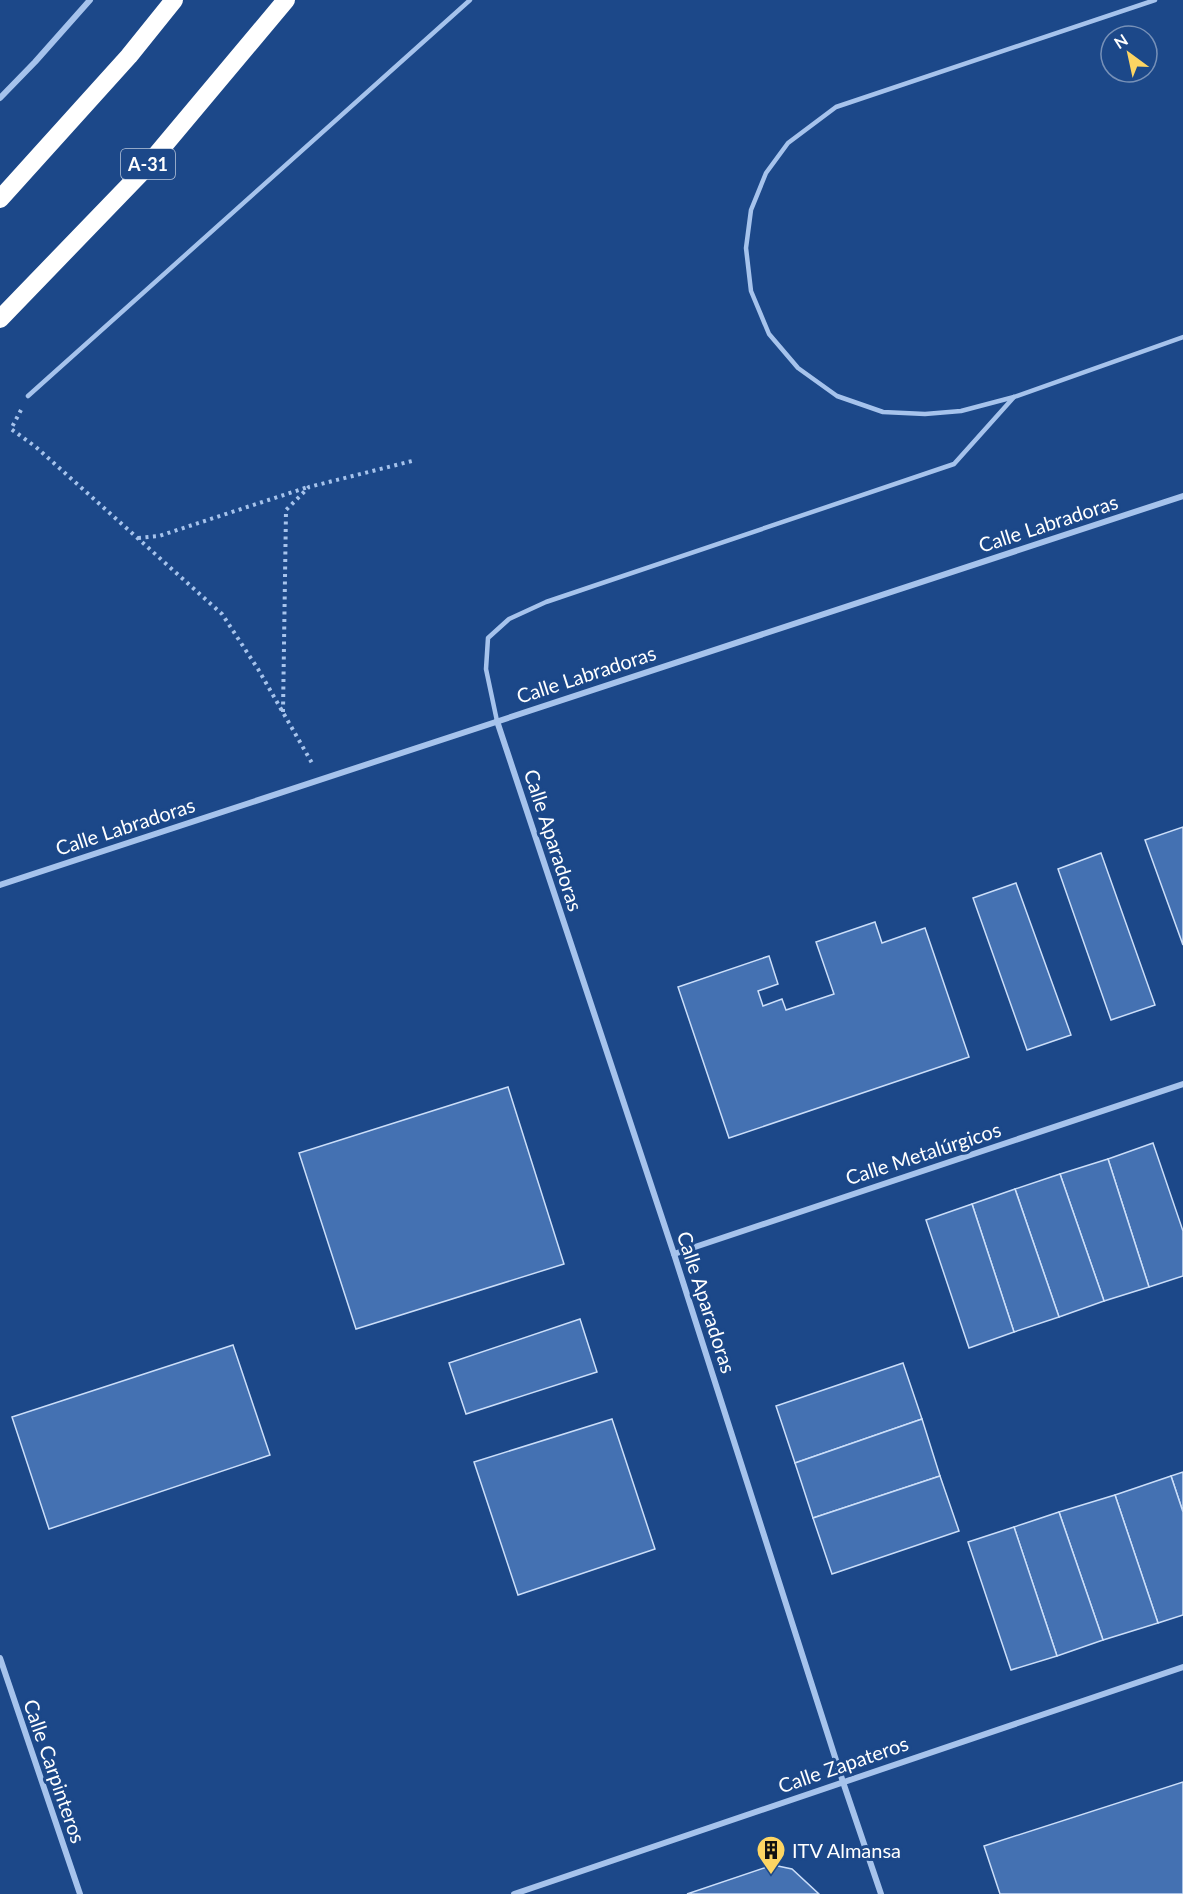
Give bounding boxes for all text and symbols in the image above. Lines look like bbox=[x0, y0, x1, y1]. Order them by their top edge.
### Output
north arrow bbox=[1099, 24, 1159, 84]
text: N bbox=[1110, 30, 1131, 52]
road number: A-31 bbox=[121, 149, 175, 179]
street label: Calle Labradoras bbox=[975, 489, 1121, 557]
street label: Calle Labradoras bbox=[513, 640, 659, 708]
street label: Calle Aparadoras bbox=[520, 766, 588, 914]
street label: Calle Labradoras bbox=[52, 792, 198, 860]
street label: Calle Metalúrgicos bbox=[842, 1117, 1004, 1189]
street label: Calle Aparadoras bbox=[673, 1228, 741, 1376]
street label: Calle Carpinteros bbox=[19, 1696, 91, 1846]
street label: Calle Zapateros bbox=[775, 1731, 911, 1797]
building icon: ITV Almansa bbox=[755, 1834, 787, 1876]
place label: ITV Almansa bbox=[792, 1838, 901, 1862]

